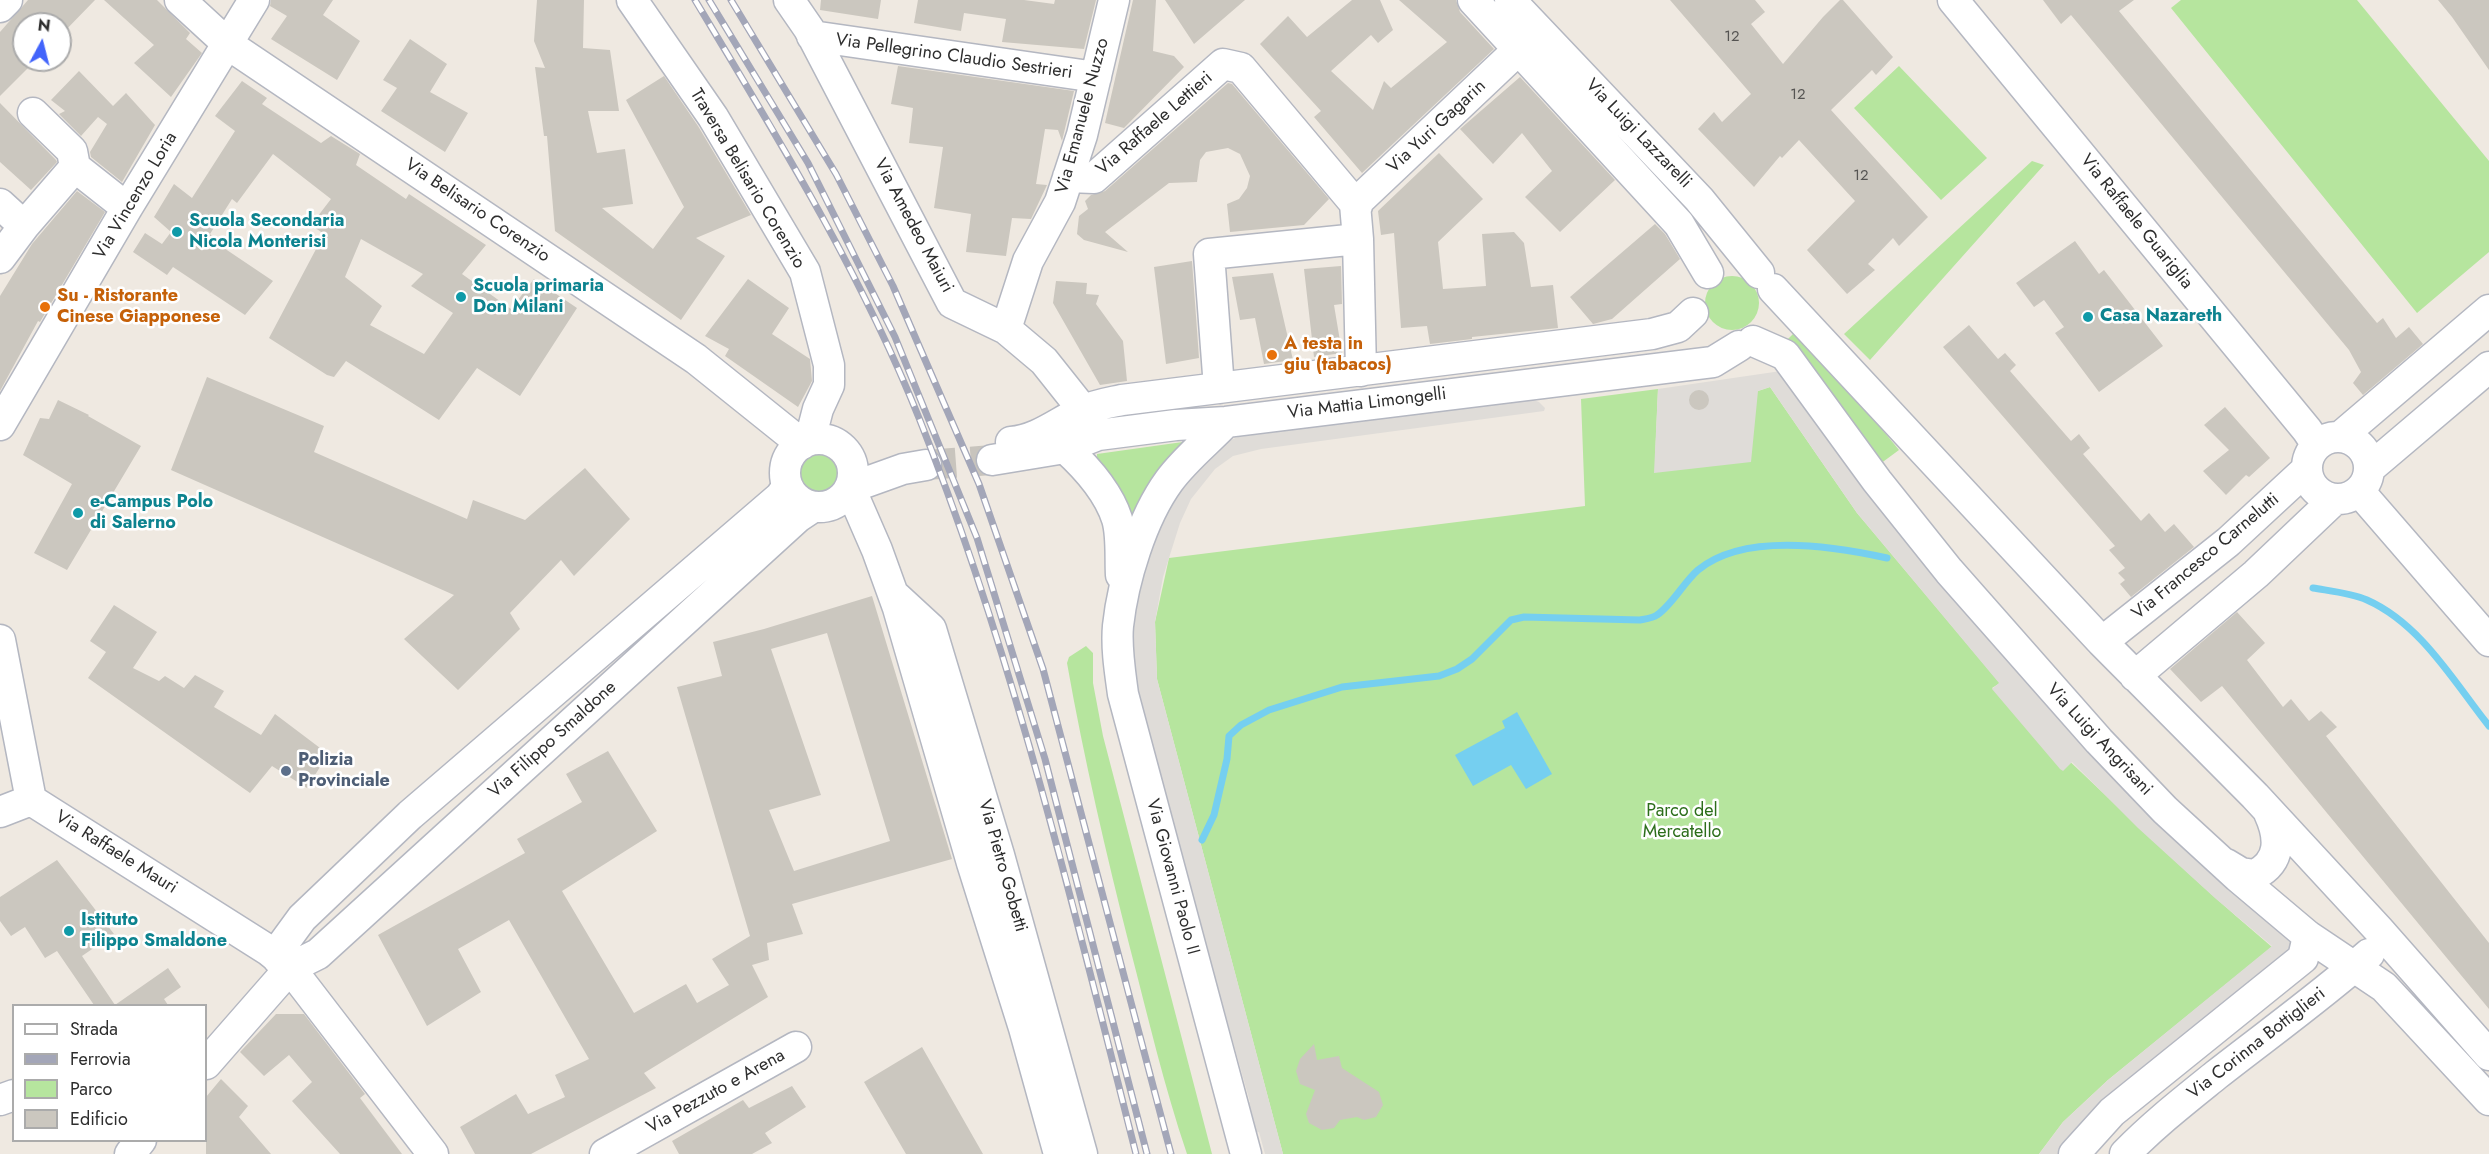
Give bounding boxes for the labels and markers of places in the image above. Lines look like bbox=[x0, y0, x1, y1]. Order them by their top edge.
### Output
place label: Scuola Secondaria Nicola Monterisi bbox=[189, 211, 344, 254]
marker: Scuola Secondaria Nicola Monterisi bbox=[170, 225, 184, 239]
place label: Scuola primaria Don Milani bbox=[473, 276, 604, 318]
place label: Su - Ristorante Cinese Giapponese bbox=[57, 286, 221, 328]
marker: Scuola primaria Don Milani bbox=[454, 290, 468, 304]
marker: Su - Ristorante Cinese Giapponese bbox=[38, 300, 52, 314]
place label: Casa Nazareth bbox=[2100, 306, 2222, 328]
marker: Casa Nazareth bbox=[2081, 310, 2095, 324]
place label: A testa in giu (tabacos) bbox=[1284, 334, 1392, 376]
marker: A testa in giu (tabacos) bbox=[1265, 348, 1279, 362]
place label: e-Campus Polo di Salerno bbox=[90, 492, 213, 534]
marker: e-Campus Polo di Salerno bbox=[71, 506, 85, 520]
place label: Polizia Provinciale bbox=[298, 750, 390, 792]
marker: Polizia Provinciale bbox=[279, 764, 293, 778]
place label: Istituto Filippo Smaldone bbox=[81, 910, 227, 952]
marker: Istituto Filippo Smaldone bbox=[62, 924, 76, 938]

